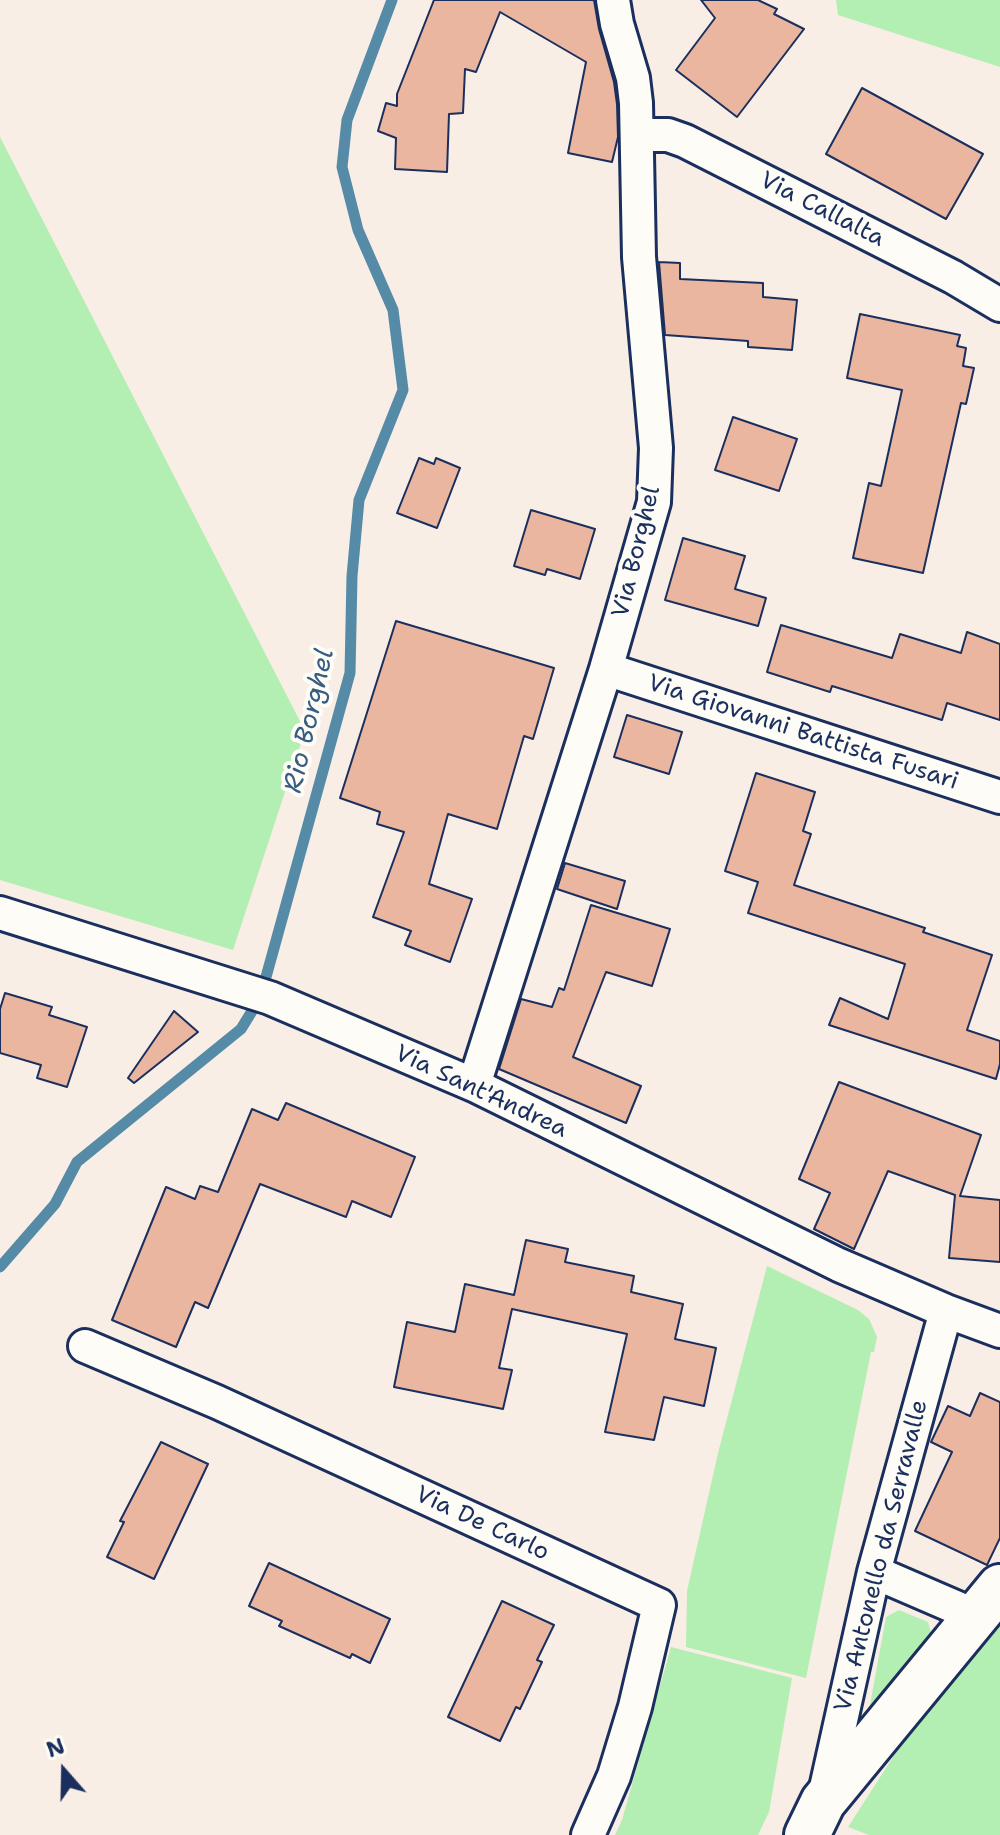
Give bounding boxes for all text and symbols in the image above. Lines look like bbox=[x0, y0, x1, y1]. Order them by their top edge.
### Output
street label: Via Callalta bbox=[755, 166, 889, 254]
street label: Via Borghel bbox=[607, 483, 667, 621]
water label: Rio Borghel bbox=[278, 646, 342, 796]
street label: Via Giovanni Battista Fusari bbox=[644, 669, 962, 797]
street label: Via Sant'Andrea bbox=[390, 1039, 572, 1145]
street label: Via Antonello da Serravalle bbox=[829, 1397, 935, 1715]
street label: Via De Carlo bbox=[411, 1480, 553, 1568]
north arrow bbox=[24, 1731, 104, 1811]
text: N bbox=[42, 1731, 69, 1765]

